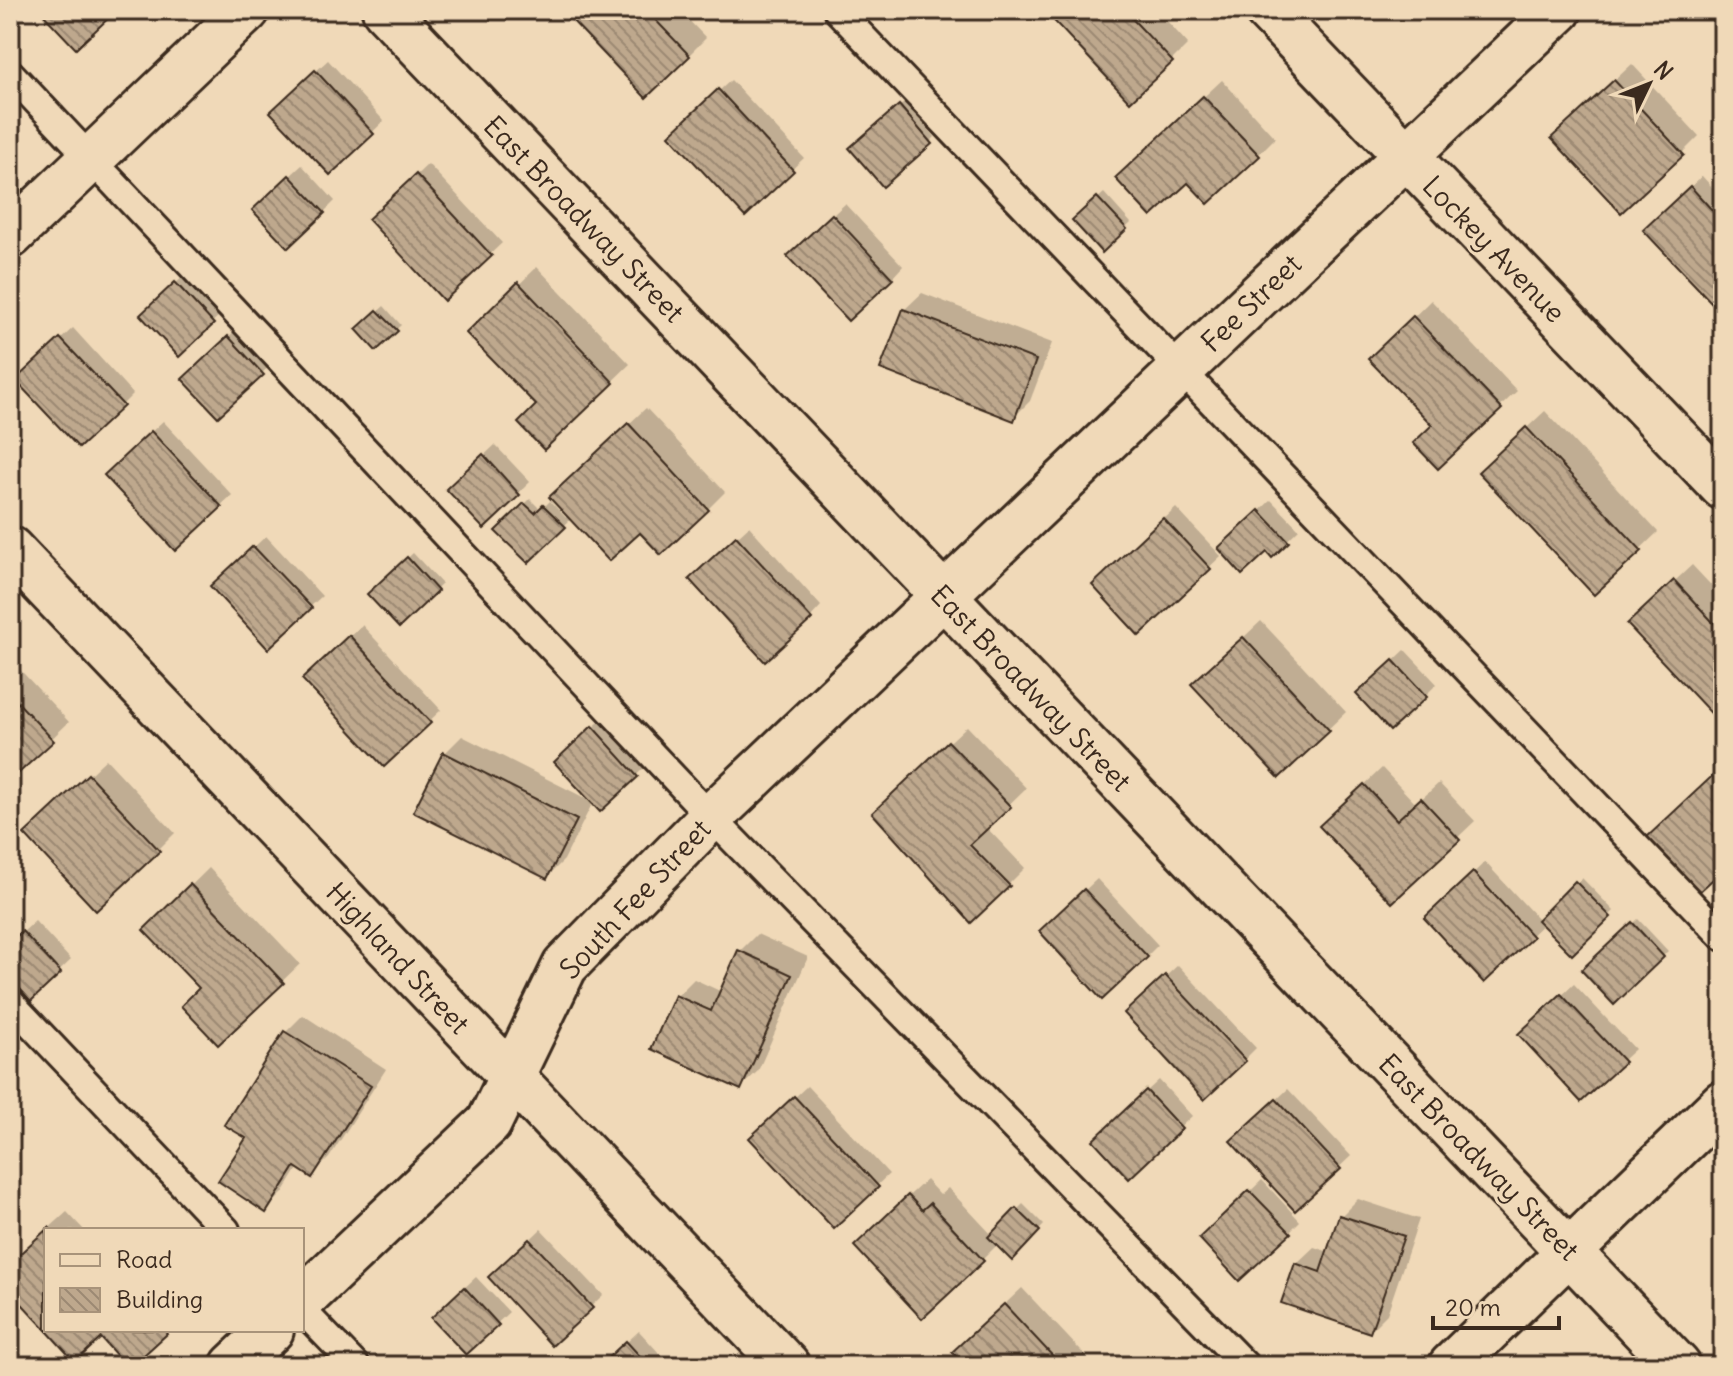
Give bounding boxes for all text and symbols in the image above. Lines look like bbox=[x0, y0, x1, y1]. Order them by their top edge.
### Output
north arrow bbox=[1609, 44, 1689, 124]
text: N bbox=[1648, 55, 1679, 85]
street label: East Broadway Street bbox=[476, 108, 692, 330]
street label: Lockey Avenue bbox=[1415, 168, 1573, 330]
street label: Fee Street bbox=[1193, 246, 1309, 360]
street label: East Broadway Street bbox=[923, 577, 1139, 799]
street label: South Fee Street bbox=[552, 811, 718, 987]
street label: Highland Street bbox=[319, 875, 477, 1041]
street label: East Broadway Street bbox=[1371, 1046, 1587, 1268]
legend bbox=[44, 1228, 304, 1332]
text: Road bbox=[116, 1244, 172, 1274]
scale bar bbox=[1433, 1280, 1559, 1330]
text: Building bbox=[116, 1284, 203, 1314]
text: 20 m bbox=[1445, 1292, 1501, 1322]

